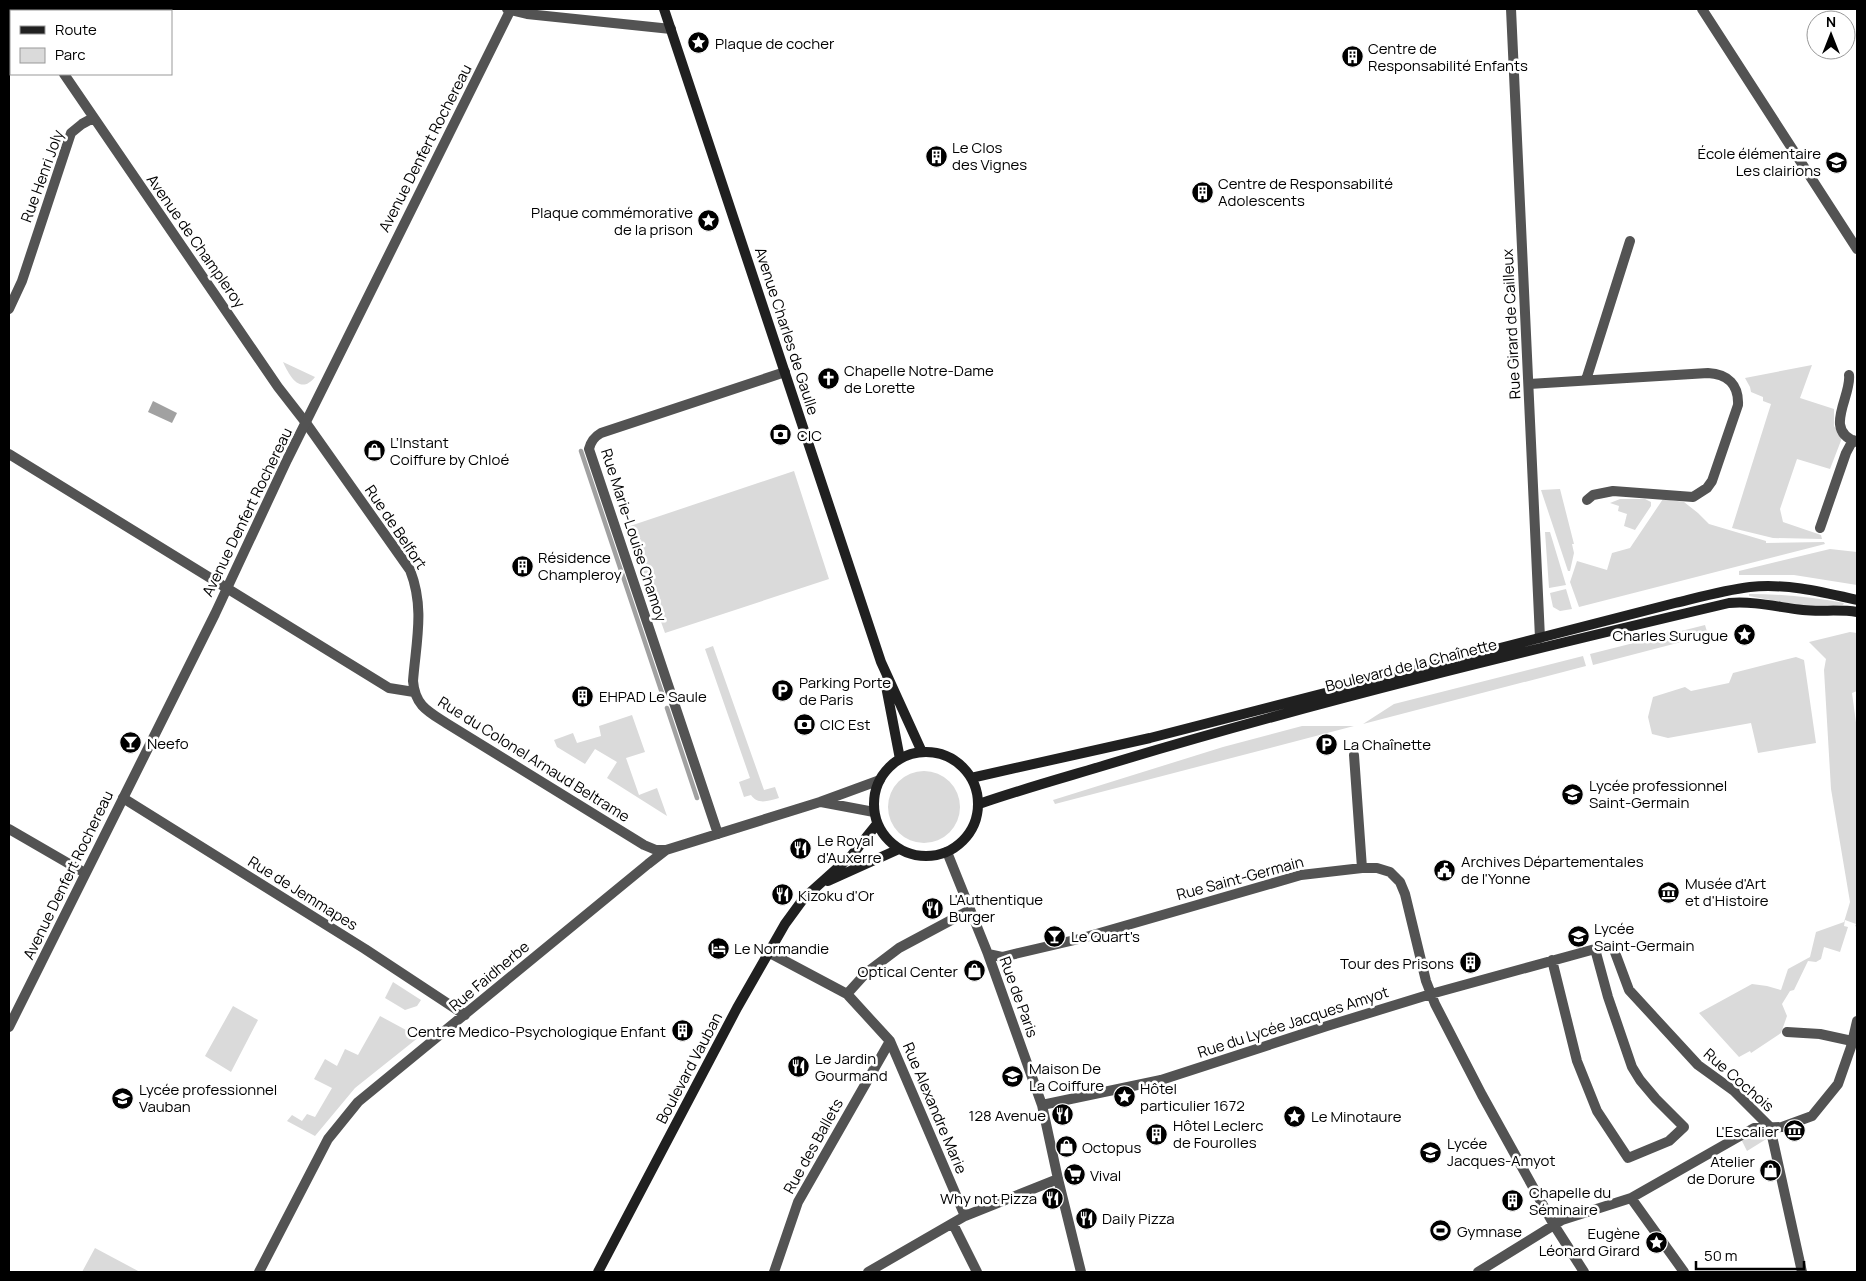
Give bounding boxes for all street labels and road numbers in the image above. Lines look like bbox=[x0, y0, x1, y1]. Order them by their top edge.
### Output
street label: Avenue Denfert Rochereau bbox=[374, 61, 476, 235]
street label: Rue Henri Joly bbox=[16, 127, 68, 225]
street label: Avenue de Champleroy bbox=[142, 170, 250, 312]
street label: Avenue Charles de Gaulle bbox=[750, 244, 824, 418]
street label: Rue Girard de Cailleux bbox=[1497, 248, 1525, 400]
street label: Avenue Denfert Rochereau bbox=[197, 424, 297, 600]
street label: Rue Marie-Louise Chamoy bbox=[596, 446, 672, 624]
street label: Rue de Belfort bbox=[360, 481, 432, 573]
street label: Boulevard de la Chaînette bbox=[1323, 633, 1499, 696]
street label: Rue du Colonel Arnaud Beltrame bbox=[434, 691, 634, 827]
street label: Avenue Denfert Rochereau bbox=[18, 787, 118, 963]
street label: Rue de Jemmapes bbox=[244, 851, 362, 935]
street label: Rue Saint-Germain bbox=[1174, 851, 1306, 905]
street label: Rue Faidherbe bbox=[444, 936, 534, 1016]
street label: Rue de Paris bbox=[995, 954, 1043, 1040]
street label: Rue du Lycée Jacques Amyot bbox=[1195, 981, 1391, 1063]
street label: Boulevard Vauban bbox=[651, 1009, 727, 1127]
street label: Rue Alexandre Marie bbox=[898, 1039, 972, 1177]
street label: Rue Cochois bbox=[1699, 1043, 1779, 1117]
street label: Rue des Ballets bbox=[778, 1095, 848, 1197]

